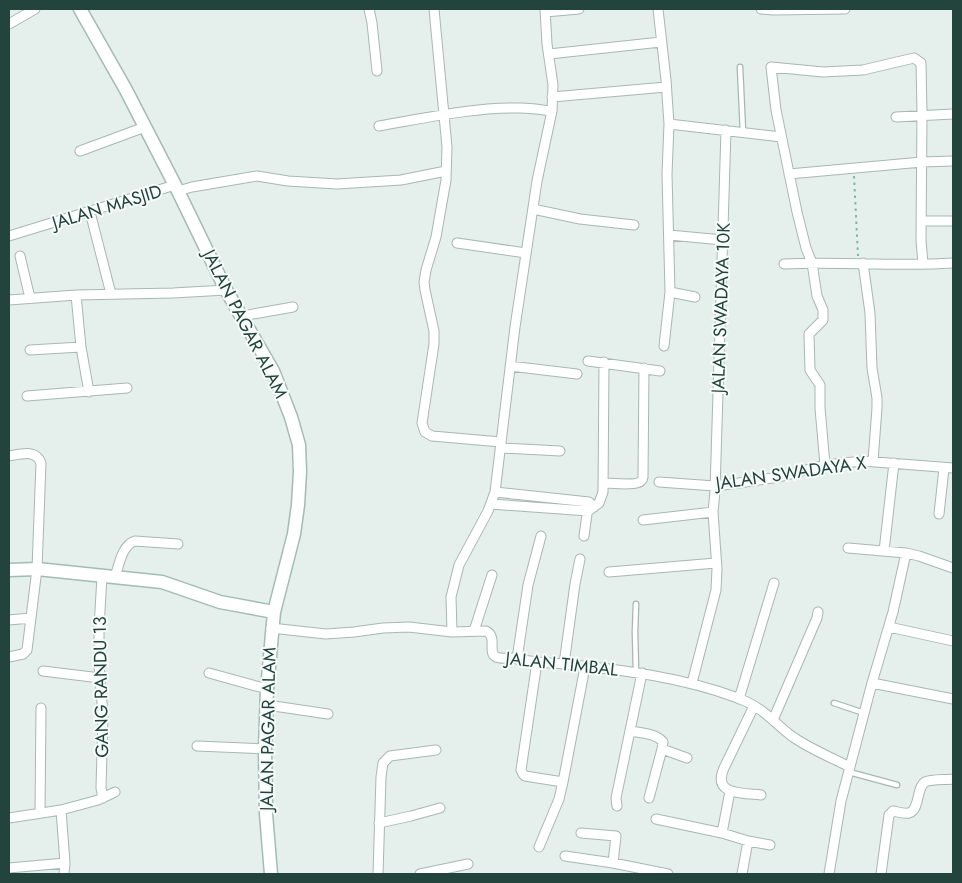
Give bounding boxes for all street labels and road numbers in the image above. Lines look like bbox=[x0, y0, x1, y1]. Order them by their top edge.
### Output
street label: JALAN MASJID bbox=[47, 178, 165, 237]
street label: JALAN SWADAYA 10K bbox=[705, 221, 737, 396]
street label: JALAN PAGAR ALAM bbox=[195, 243, 294, 403]
street label: JALAN SWADAYA X bbox=[712, 450, 868, 497]
street label: GANG RANDU 13 bbox=[87, 616, 115, 758]
street label: JALAN TIMBAL bbox=[502, 645, 620, 683]
street label: JALAN PAGAR ALAM bbox=[254, 647, 282, 813]

